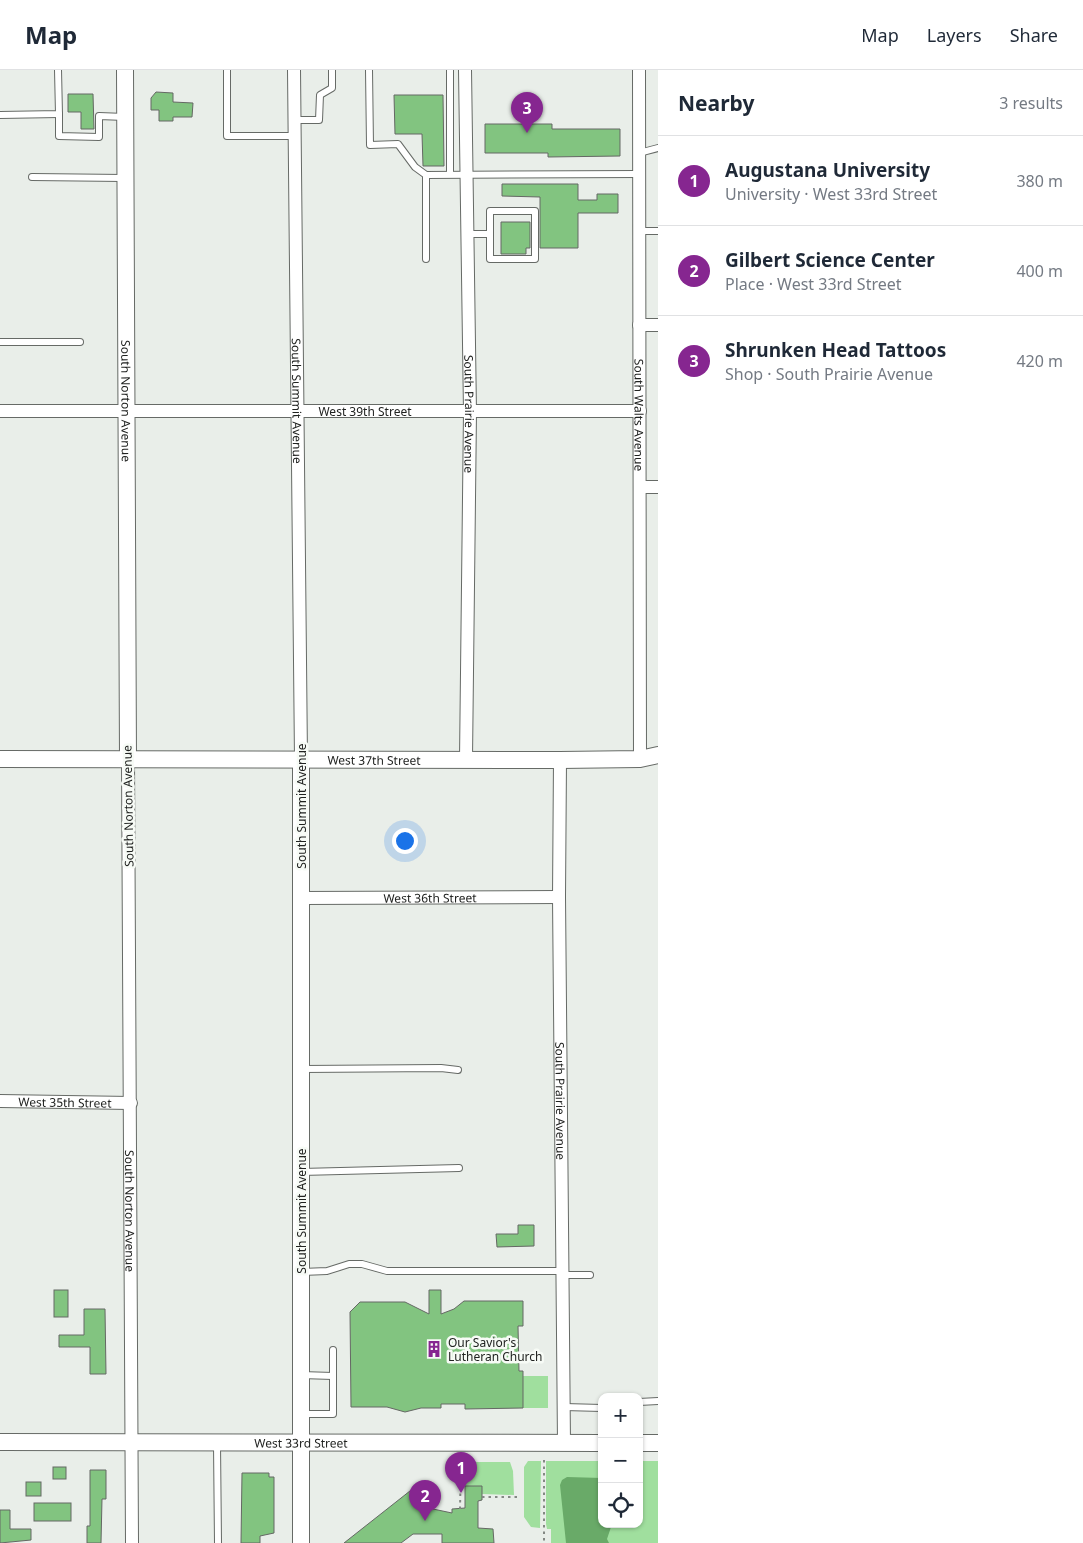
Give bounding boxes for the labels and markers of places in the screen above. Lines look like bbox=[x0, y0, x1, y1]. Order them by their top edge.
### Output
pin: 3 bbox=[511, 92, 543, 133]
place label: Our Savior's Lutheran Church bbox=[448, 1334, 543, 1365]
building icon: Our Savior's Lutheran Church bbox=[424, 1339, 444, 1359]
pin: 1 bbox=[445, 1452, 477, 1493]
pin: 2 bbox=[409, 1480, 441, 1521]

